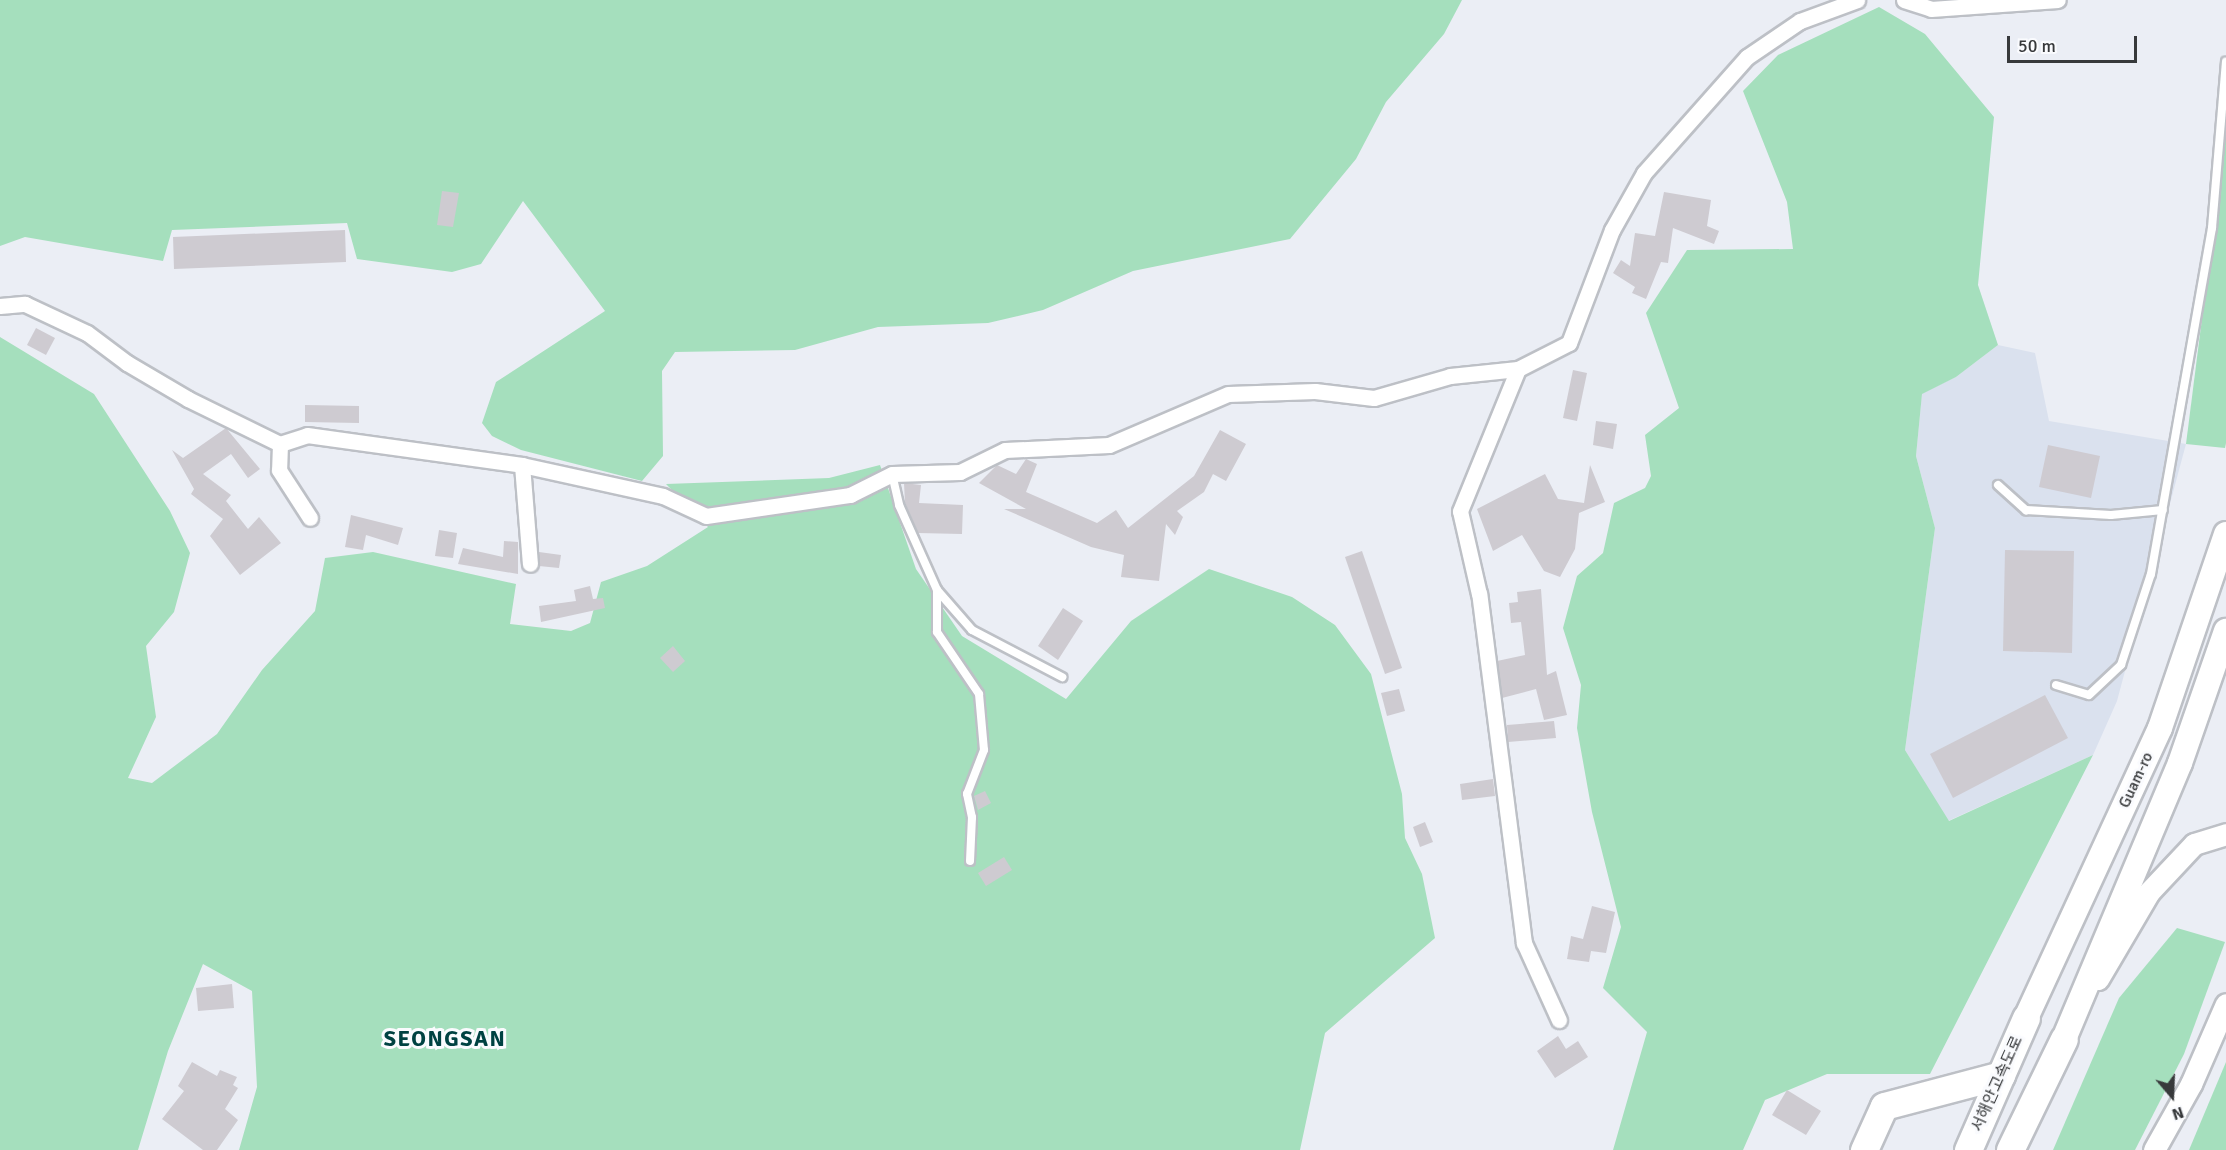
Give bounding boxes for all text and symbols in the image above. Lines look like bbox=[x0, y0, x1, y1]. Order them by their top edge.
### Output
scale bar bbox=[2010, 24, 2140, 62]
text: 50 m bbox=[2018, 35, 2056, 57]
street label: Guam-ro bbox=[2115, 749, 2157, 811]
district label: SEONGSAN bbox=[384, 1026, 506, 1052]
street label: 서해안고속도로 bbox=[1967, 1033, 2027, 1135]
north arrow bbox=[2142, 1066, 2202, 1126]
text: N bbox=[2169, 1102, 2186, 1124]

